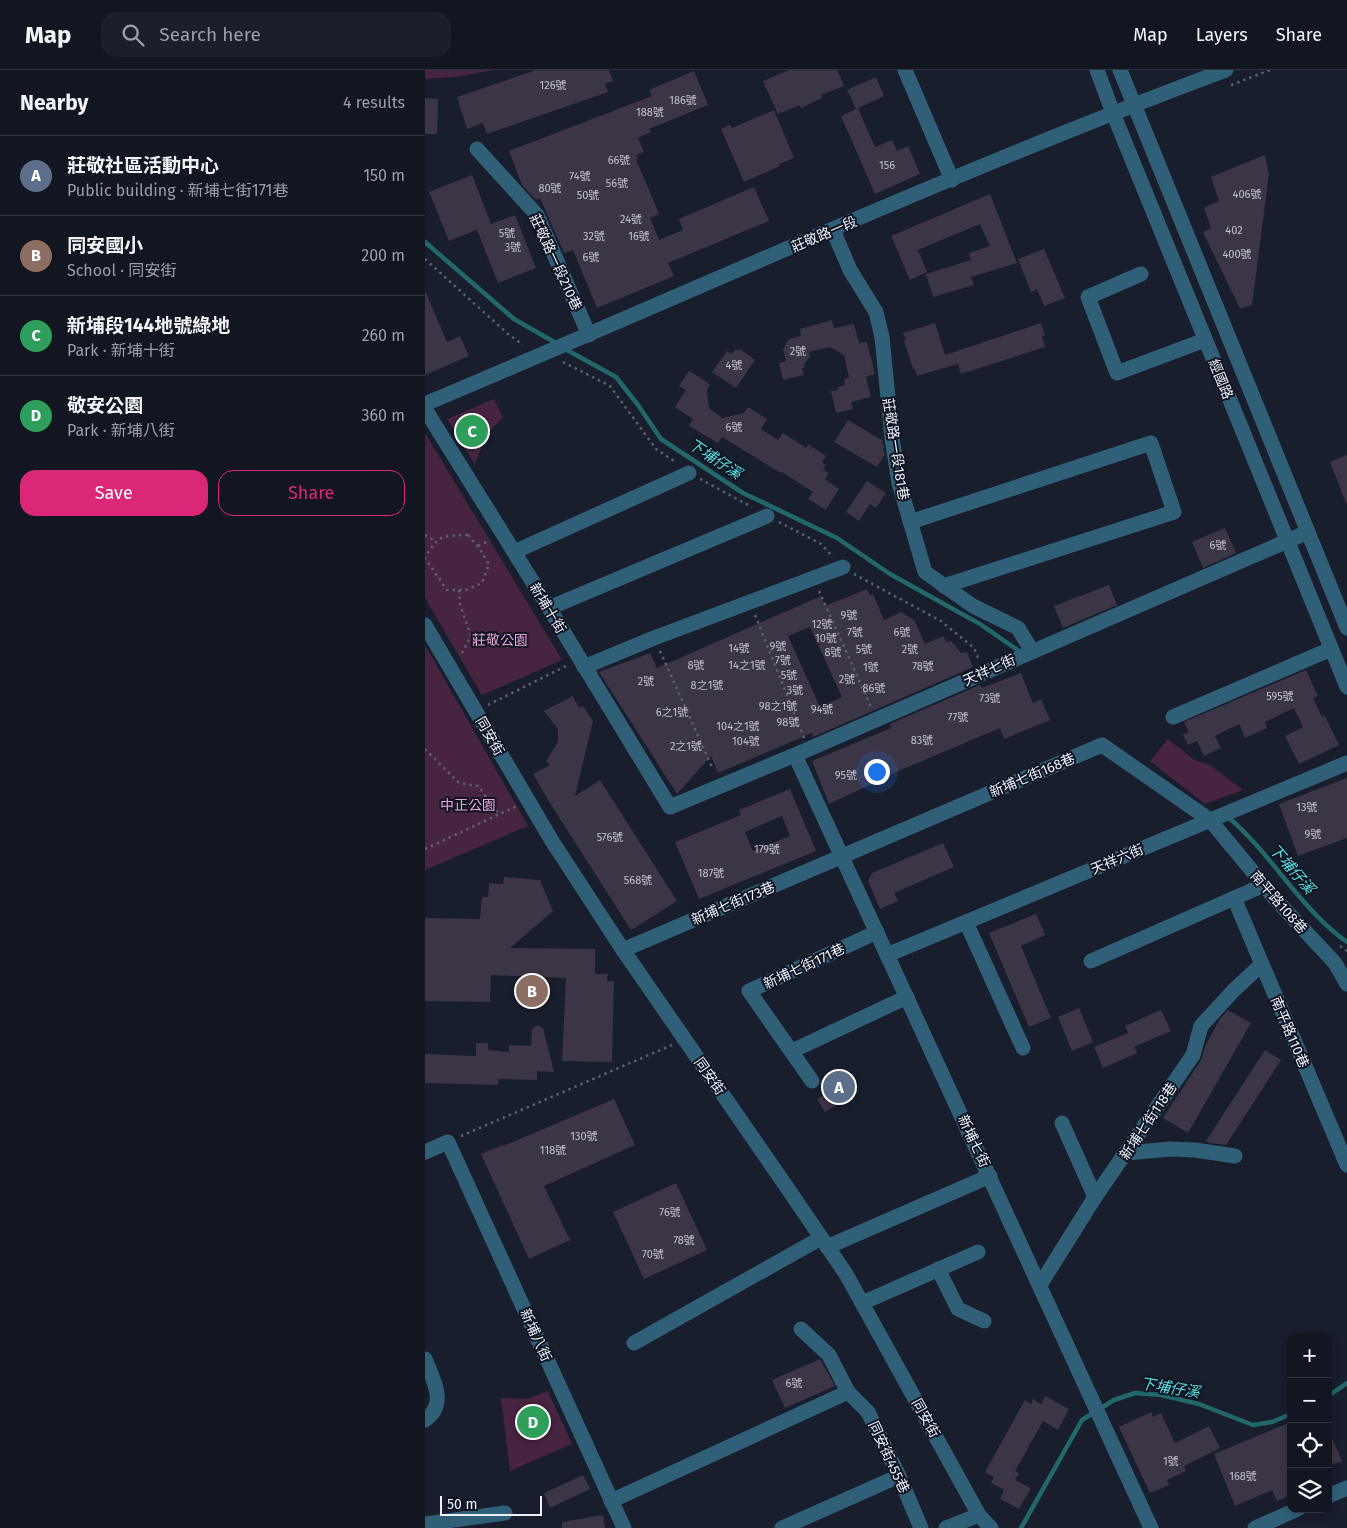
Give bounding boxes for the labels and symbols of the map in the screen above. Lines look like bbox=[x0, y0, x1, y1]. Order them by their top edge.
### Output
house number: 126號 bbox=[539, 79, 567, 92]
house number: 186號 bbox=[669, 94, 697, 107]
house number: 188號 bbox=[636, 106, 664, 119]
house number: 66號 bbox=[608, 154, 630, 167]
house number: 156 bbox=[879, 159, 895, 172]
house number: 74號 bbox=[569, 170, 591, 183]
house number: 56號 bbox=[606, 177, 628, 190]
house number: 80號 bbox=[538, 182, 562, 195]
house number: 406號 bbox=[1233, 188, 1261, 201]
house number: 50號 bbox=[577, 189, 599, 202]
street label: 莊敬路一段210巷 bbox=[526, 211, 585, 313]
house number: 24號 bbox=[620, 213, 642, 226]
street label: 莊敬路一段 bbox=[789, 213, 860, 256]
house number: 402 bbox=[1225, 224, 1243, 237]
house number: 5號 bbox=[499, 227, 515, 240]
house number: 32號 bbox=[583, 230, 605, 243]
house number: 16號 bbox=[628, 230, 650, 243]
house number: 3號 bbox=[505, 241, 521, 254]
house number: 400號 bbox=[1222, 248, 1252, 261]
house number: 6號 bbox=[583, 251, 599, 264]
house number: 2號 bbox=[790, 345, 806, 358]
street label: 經國路 bbox=[1205, 357, 1236, 402]
house number: 4號 bbox=[726, 359, 742, 372]
street label: 莊敬路一段181巷 bbox=[879, 397, 912, 501]
pin: C bbox=[456, 412, 488, 450]
house number: 6號 bbox=[726, 421, 742, 434]
water label: 下埔仔溪 bbox=[685, 435, 747, 484]
house number: 6號 bbox=[1210, 539, 1226, 552]
street label: 新埔十街 bbox=[526, 580, 569, 637]
house number: 9號 bbox=[841, 609, 857, 622]
house number: 12號 bbox=[811, 618, 833, 631]
house number: 7號 bbox=[847, 626, 863, 639]
house number: 6號 bbox=[894, 626, 910, 639]
park label: 莊敬公園 bbox=[472, 632, 528, 649]
house number: 10號 bbox=[815, 632, 837, 645]
house number: 9號 bbox=[770, 640, 786, 653]
house number: 14號 bbox=[728, 642, 750, 655]
house number: 5號 bbox=[856, 643, 872, 656]
house number: 2號 bbox=[902, 643, 918, 656]
house number: 8號 bbox=[824, 646, 842, 659]
street label: 天祥七街 bbox=[960, 651, 1018, 690]
house number: 7號 bbox=[775, 654, 791, 667]
house number: 8號 bbox=[687, 659, 705, 672]
house number: 14之1號 bbox=[728, 659, 766, 672]
house number: 78號 bbox=[912, 660, 934, 673]
house number: 1號 bbox=[863, 661, 879, 674]
house number: 5號 bbox=[781, 669, 797, 682]
house number: 2號 bbox=[839, 673, 855, 686]
house number: 2號 bbox=[638, 675, 654, 688]
house number: 8之1號 bbox=[691, 679, 723, 692]
house number: 86號 bbox=[863, 682, 885, 695]
house number: 3號 bbox=[787, 684, 803, 697]
house number: 595號 bbox=[1266, 690, 1294, 703]
house number: 73號 bbox=[979, 692, 1001, 705]
house number: 98之1號 bbox=[759, 700, 797, 713]
house number: 94號 bbox=[811, 703, 833, 716]
house number: 6之1號 bbox=[656, 706, 688, 719]
house number: 77號 bbox=[948, 711, 968, 724]
street label: 同安街 bbox=[472, 714, 507, 759]
house number: 98號 bbox=[777, 716, 799, 729]
house number: 104之1號 bbox=[716, 720, 760, 733]
house number: 83號 bbox=[911, 734, 933, 747]
house number: 104號 bbox=[732, 735, 760, 748]
house number: 2之1號 bbox=[670, 740, 702, 753]
street label: 新埔七街168巷 bbox=[987, 750, 1078, 801]
your location bbox=[864, 759, 890, 785]
house number: 95號 bbox=[835, 769, 857, 782]
park label: 中正公園 bbox=[440, 797, 496, 814]
house number: 13號 bbox=[1296, 801, 1318, 814]
house number: 9號 bbox=[1305, 828, 1321, 841]
house number: 576號 bbox=[597, 831, 623, 844]
water label: 下埔仔溪 bbox=[1266, 840, 1320, 899]
street label: 天祥六街 bbox=[1088, 841, 1146, 878]
house number: 179號 bbox=[754, 843, 780, 856]
house number: 187號 bbox=[698, 867, 724, 880]
street label: 南平路108巷 bbox=[1247, 867, 1310, 937]
house number: 568號 bbox=[624, 874, 652, 887]
street label: 新埔七街173巷 bbox=[689, 878, 778, 929]
street label: 新埔七街171巷 bbox=[761, 940, 848, 993]
pin: B bbox=[516, 972, 548, 1010]
street label: 南平路110巷 bbox=[1267, 994, 1312, 1070]
street label: 同安街 bbox=[691, 1054, 729, 1098]
pin: A bbox=[823, 1068, 855, 1106]
street label: 新埔七街118巷 bbox=[1116, 1079, 1181, 1163]
street label: 新埔七街 bbox=[954, 1112, 993, 1170]
house number: 130號 bbox=[570, 1130, 598, 1143]
house number: 118號 bbox=[540, 1144, 566, 1157]
house number: 76號 bbox=[659, 1206, 681, 1219]
house number: 78號 bbox=[673, 1234, 695, 1247]
house number: 70號 bbox=[642, 1248, 664, 1261]
street label: 新埔八街 bbox=[516, 1306, 555, 1364]
water label: 下埔仔溪 bbox=[1139, 1374, 1203, 1402]
house number: 6號 bbox=[786, 1377, 802, 1390]
street label: 同安街 bbox=[908, 1396, 943, 1441]
pin: D bbox=[517, 1403, 549, 1441]
street label: 同安街455巷 bbox=[865, 1419, 913, 1496]
house number: 1號 bbox=[1163, 1455, 1179, 1468]
house number: 168號 bbox=[1229, 1470, 1257, 1483]
scale bar bbox=[440, 1493, 543, 1516]

